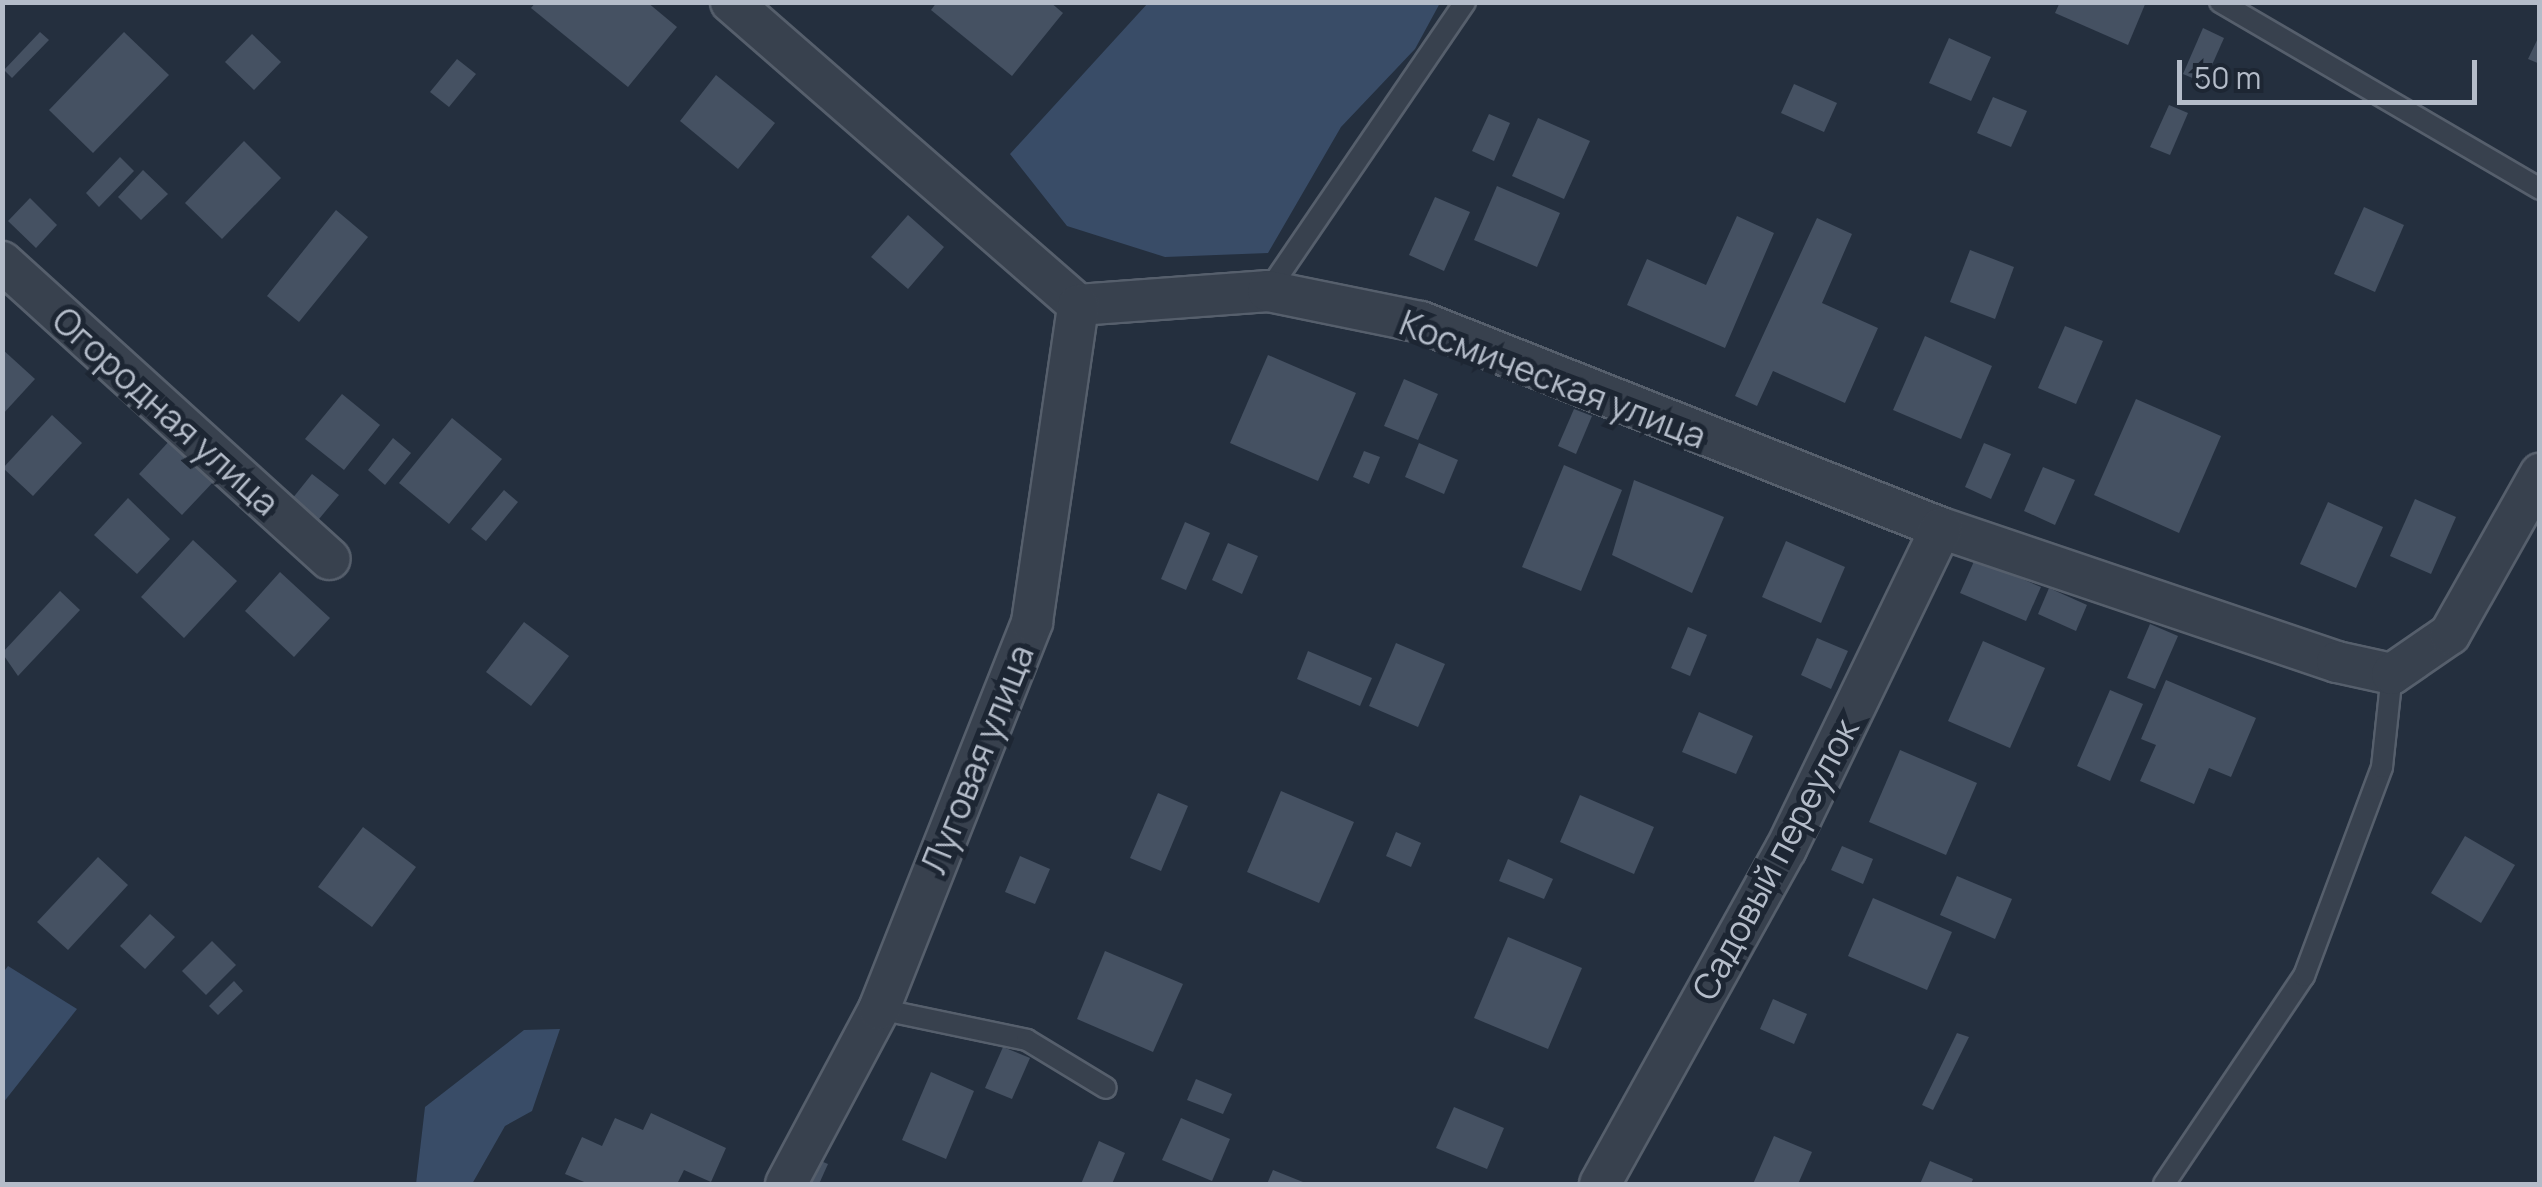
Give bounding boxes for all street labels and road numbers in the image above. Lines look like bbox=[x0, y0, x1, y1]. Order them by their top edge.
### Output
street label: Огородная улица bbox=[44, 298, 288, 524]
street label: Космическая улица bbox=[1394, 301, 1712, 457]
street label: Луговая улица bbox=[912, 638, 1042, 880]
street label: Садовый переулок bbox=[1683, 711, 1867, 1007]

